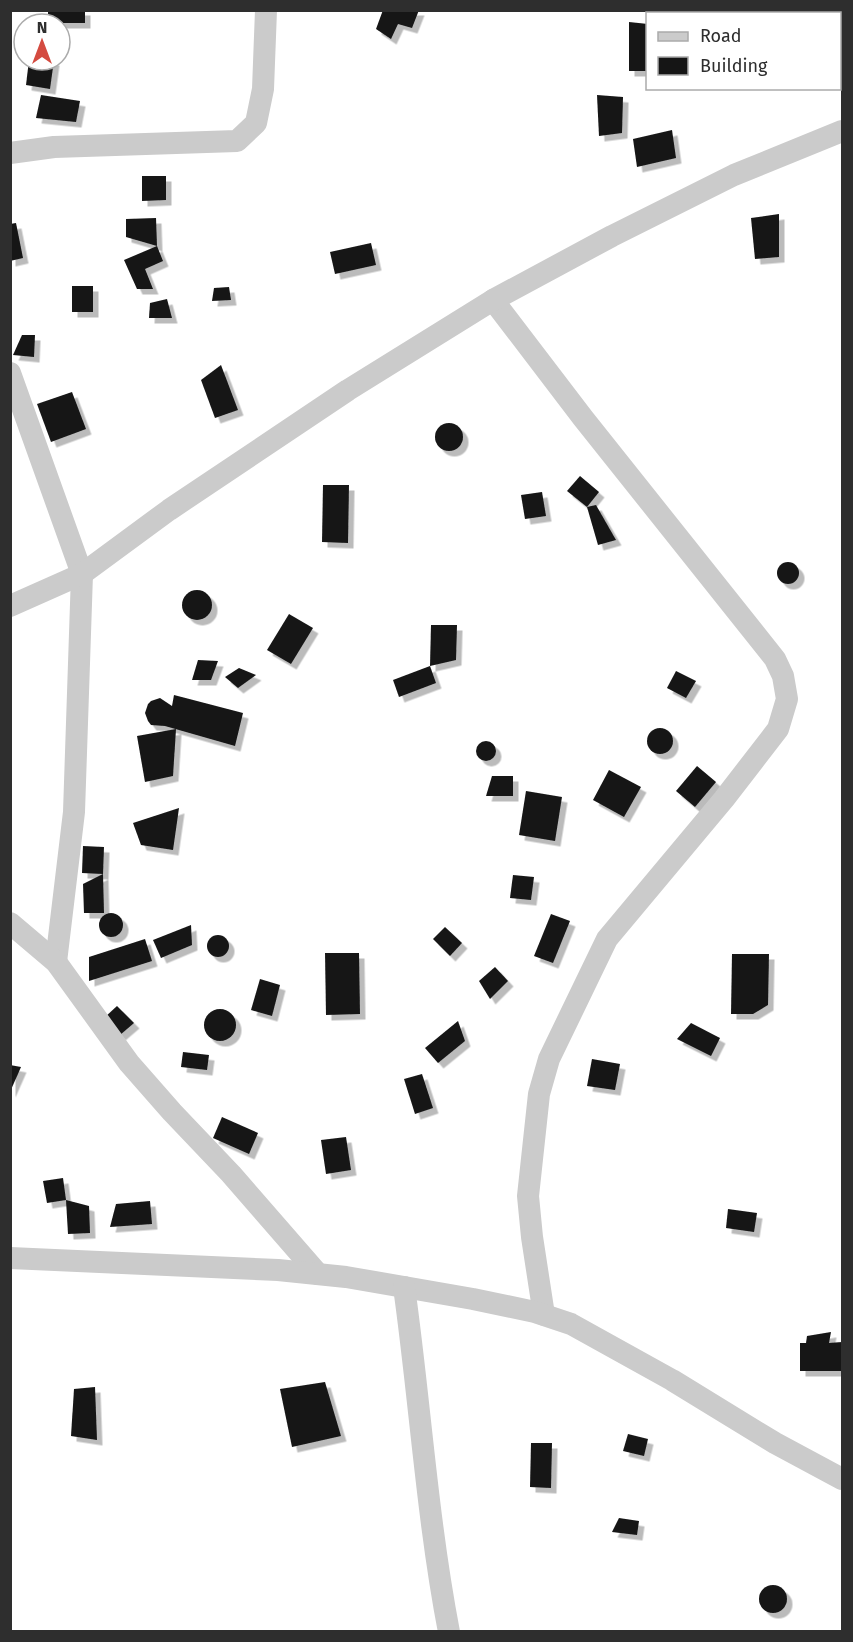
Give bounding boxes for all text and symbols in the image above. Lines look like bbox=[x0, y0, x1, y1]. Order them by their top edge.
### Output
north arrow bbox=[12, 12, 72, 72]
legend bbox=[646, 12, 841, 90]
text: N bbox=[37, 18, 47, 37]
text: Road bbox=[700, 25, 742, 47]
text: Building bbox=[700, 55, 768, 77]

